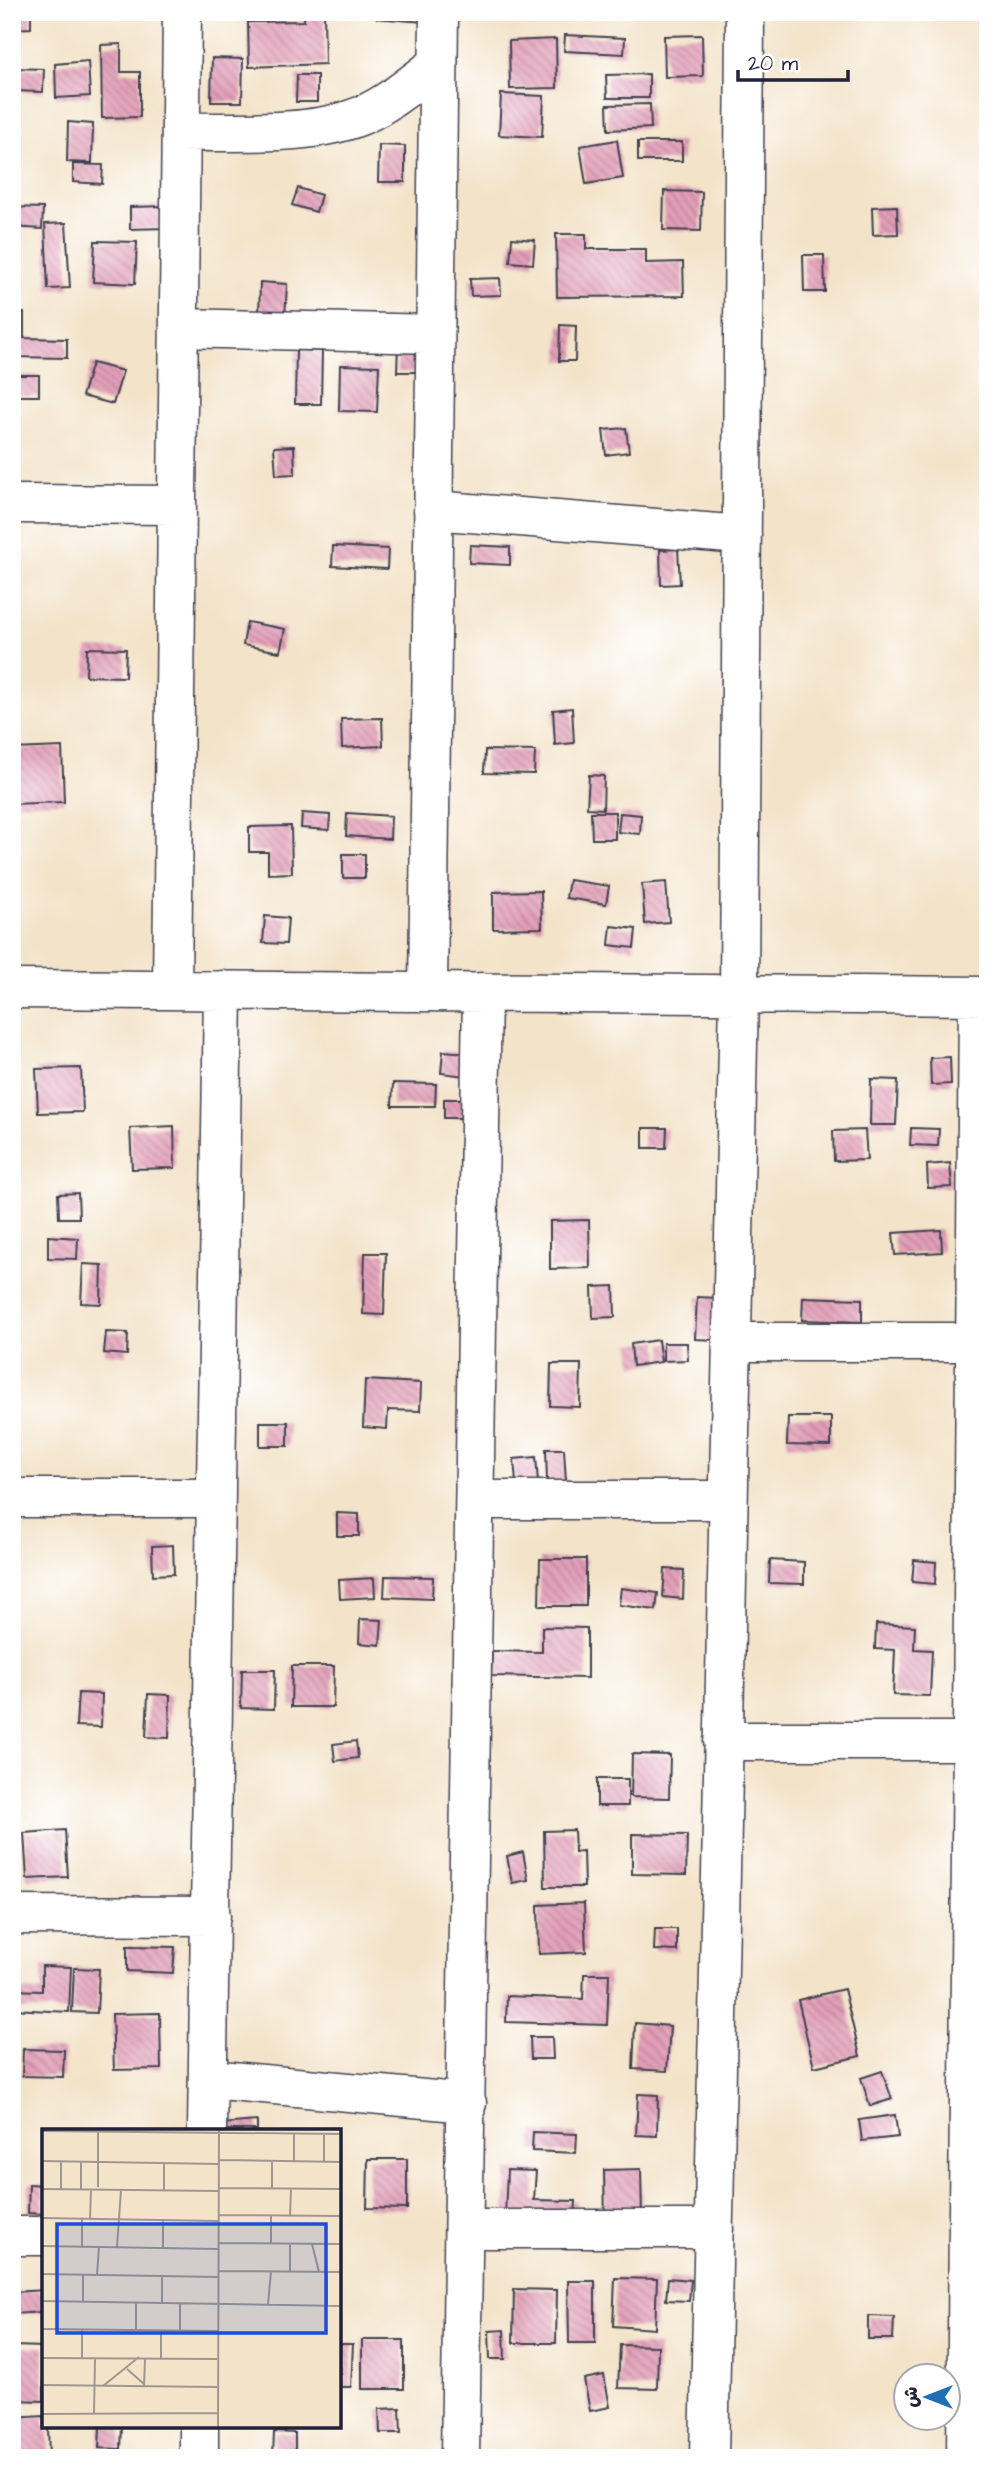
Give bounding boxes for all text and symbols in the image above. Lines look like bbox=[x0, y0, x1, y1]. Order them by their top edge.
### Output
scale bar bbox=[738, 38, 848, 82]
text: 20 m bbox=[748, 49, 799, 78]
inset map bbox=[42, 2129, 341, 2428]
north arrow bbox=[892, 2362, 962, 2432]
text: ش bbox=[898, 2386, 925, 2407]

